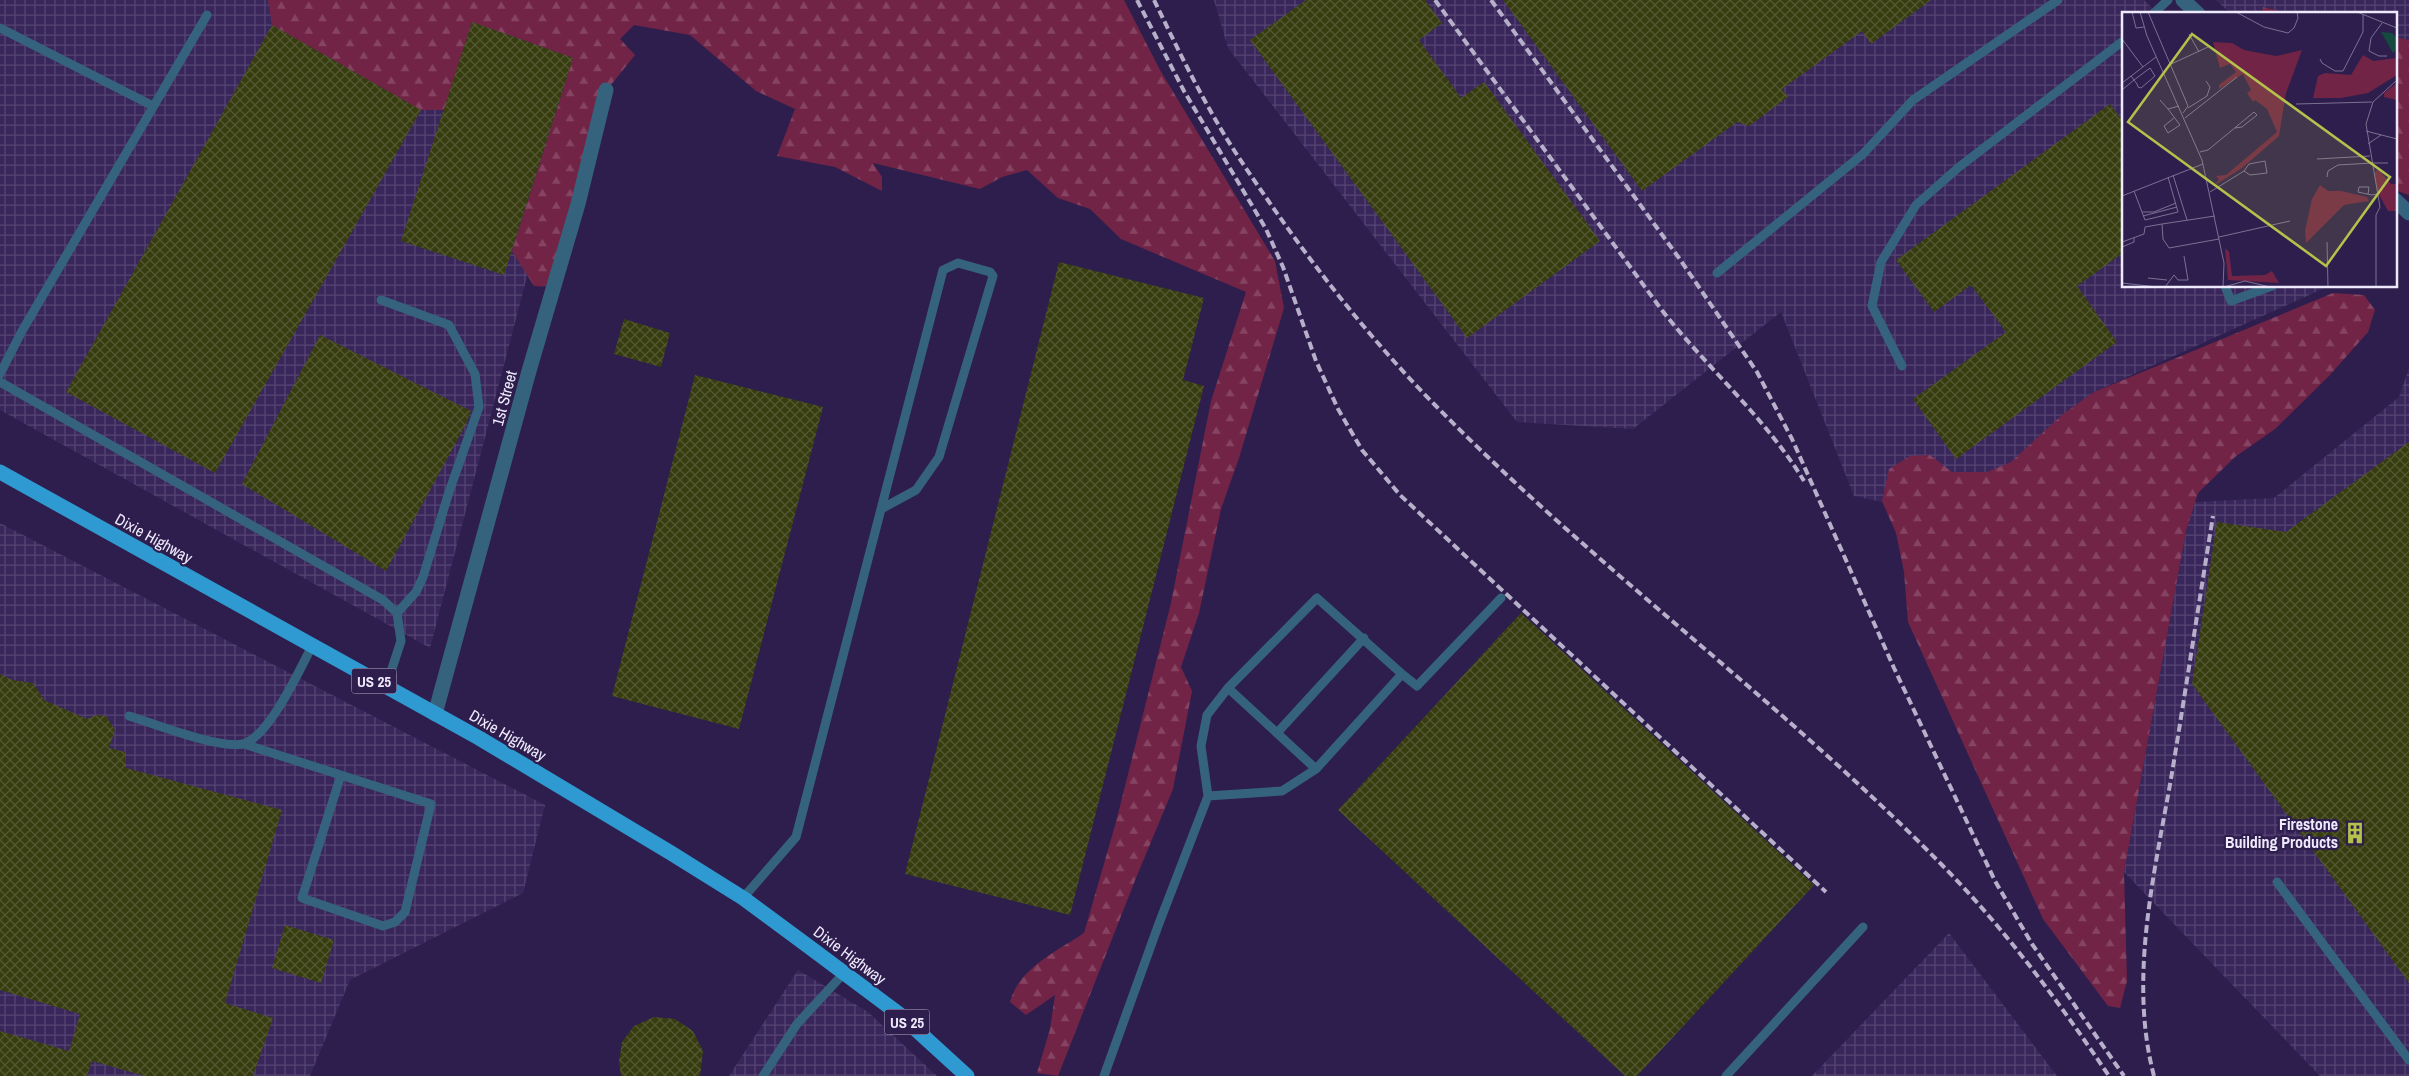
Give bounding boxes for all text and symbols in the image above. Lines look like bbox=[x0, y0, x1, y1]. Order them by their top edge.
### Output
inset map bbox=[2122, 12, 2396, 288]
street label: 1st Street bbox=[486, 368, 522, 428]
street label: Dixie Highway bbox=[111, 508, 197, 569]
road number: US 25 bbox=[352, 668, 396, 694]
street label: Dixie Highway bbox=[466, 704, 551, 766]
place label: Firestone Building Products bbox=[2225, 813, 2338, 853]
building icon: Firestone Building Products bbox=[2342, 820, 2368, 846]
street label: Dixie Highway bbox=[809, 921, 891, 990]
road number: US 25 bbox=[884, 1010, 930, 1034]

